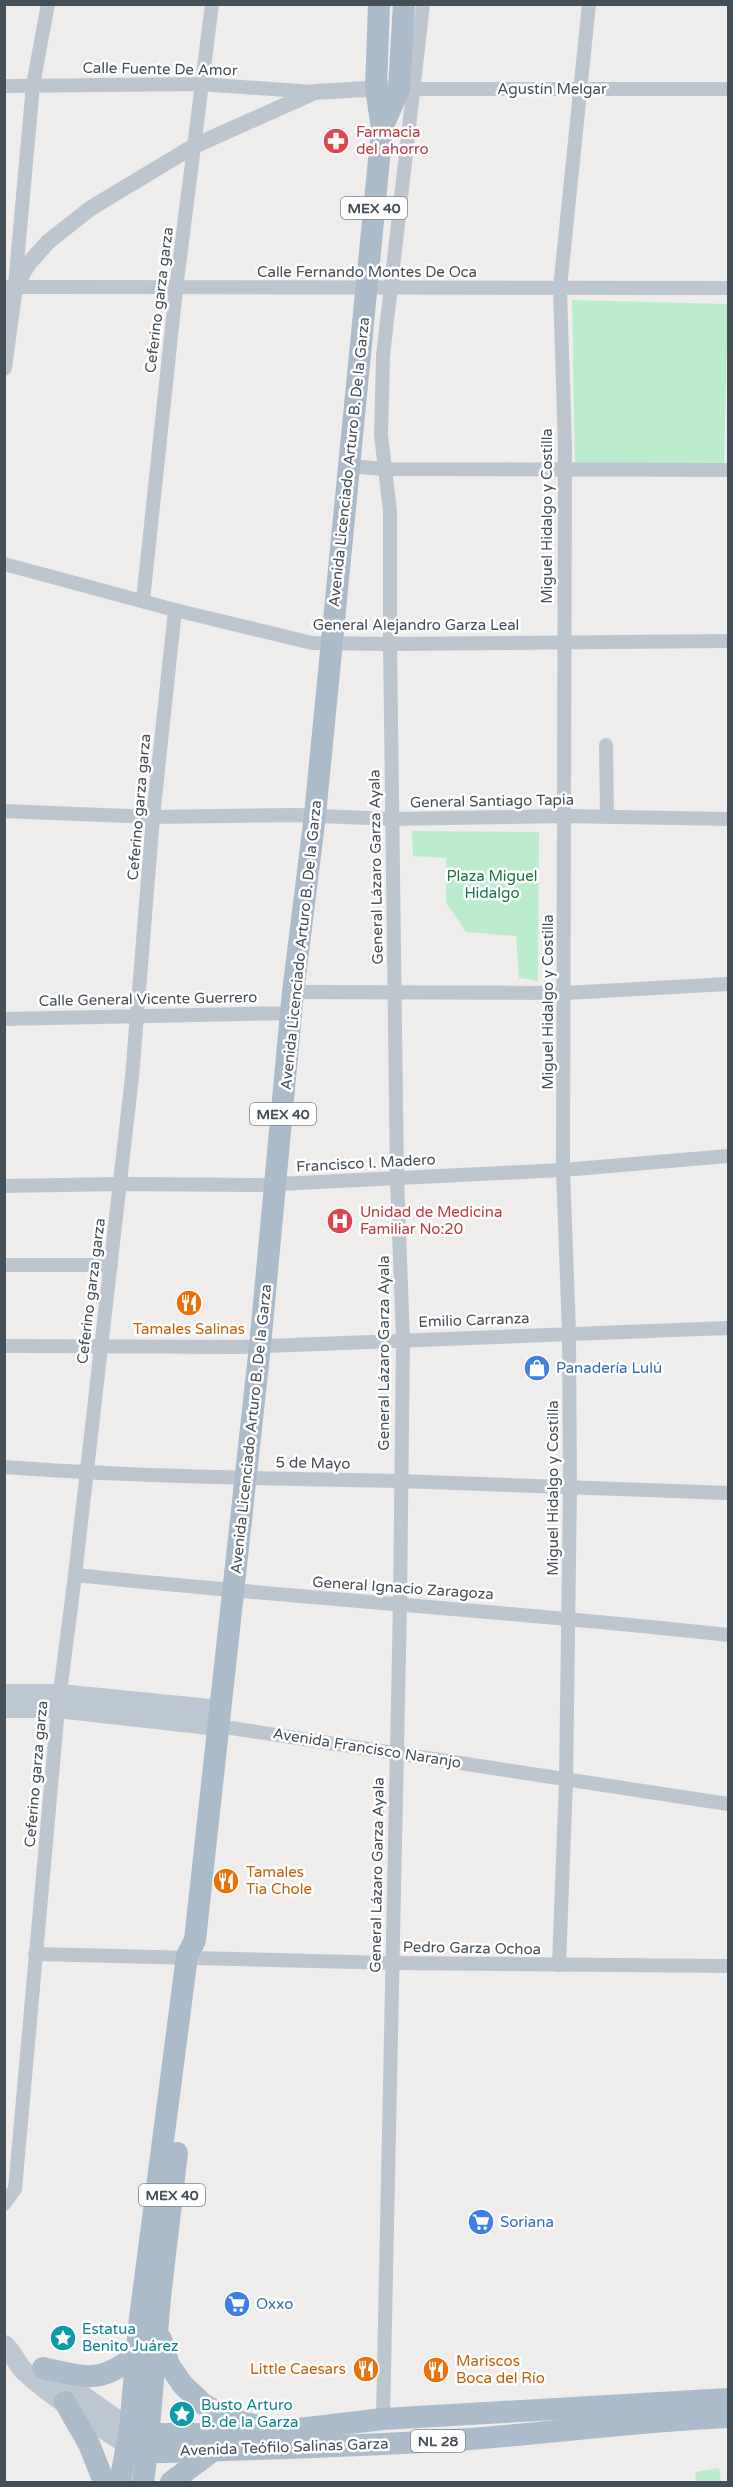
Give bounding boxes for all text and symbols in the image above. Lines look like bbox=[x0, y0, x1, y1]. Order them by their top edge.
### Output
street label: Calle Fuente De Amor bbox=[82, 59, 238, 79]
street label: Agustín Melgar bbox=[497, 80, 607, 98]
place label: Farmacia del ahorro bbox=[356, 123, 429, 158]
pharmacy icon: Farmacia del ahorro bbox=[321, 126, 351, 156]
road number: MEX 40 bbox=[341, 197, 407, 219]
street label: Ceferino garza garza bbox=[141, 226, 177, 374]
street label: Calle Fernando Montes De Oca bbox=[257, 263, 477, 281]
street label: Avenida Licenciado Arturo B. De la Garza bbox=[325, 316, 373, 608]
street label: Miguel Hidalgo y Costilla bbox=[538, 428, 556, 604]
street label: General Alejandro Garza Leal bbox=[313, 616, 519, 634]
street label: Ceferino garza garza bbox=[124, 733, 154, 881]
street label: General Lázaro Garza Ayala bbox=[365, 769, 387, 965]
street label: General Santiago Tapia bbox=[410, 791, 574, 811]
street label: Avenida Licenciado Arturo B. De la Garza bbox=[277, 799, 325, 1091]
park label: Plaza Miguel Hidalgo bbox=[447, 867, 537, 902]
street label: Miguel Hidalgo y Costilla bbox=[539, 914, 557, 1090]
street label: Calle General Vicente Guerrero bbox=[38, 988, 258, 1010]
road number: MEX 40 bbox=[250, 1103, 316, 1125]
street label: Francisco I. Madero bbox=[296, 1150, 436, 1176]
place label: Unidad de Medicina Familiar No:20 bbox=[360, 1203, 502, 1238]
hospital icon: Unidad de Medicina Familiar No:20 bbox=[325, 1206, 355, 1236]
street label: Ceferino garza garza bbox=[73, 1217, 109, 1365]
street label: General Lázaro Garza Ayala bbox=[375, 1255, 393, 1451]
street label: Avenida Licenciado Arturo B. De la Garza bbox=[227, 1283, 275, 1575]
restaurant icon: Tamales Salinas bbox=[174, 1288, 204, 1318]
street label: Emilio Carranza bbox=[418, 1309, 530, 1331]
place label: Tamales Salinas bbox=[133, 1320, 245, 1338]
shop icon: Panadería Lulú bbox=[522, 1353, 552, 1383]
place label: Panadería Lulú bbox=[556, 1359, 662, 1377]
street label: Miguel Hidalgo y Costilla bbox=[544, 1400, 562, 1576]
street label: 5 de Mayo bbox=[275, 1453, 351, 1473]
street label: General Ignacio Zaragoza bbox=[312, 1573, 494, 1603]
street label: Ceferino garza garza bbox=[21, 1700, 51, 1848]
street label: Avenida Francisco Naranjo bbox=[272, 1724, 462, 1772]
street label: General Lázaro Garza Ayala bbox=[366, 1777, 388, 1973]
place label: Tamales Tia Chole bbox=[246, 1863, 312, 1898]
restaurant icon: Tamales Tia Chole bbox=[211, 1866, 241, 1896]
street label: Pedro Garza Ochoa bbox=[403, 1938, 541, 1958]
road number: MEX 40 bbox=[139, 2184, 205, 2206]
supermarket icon: Soriana bbox=[466, 2207, 496, 2237]
place label: Soriana bbox=[500, 2213, 554, 2231]
supermarket icon: Oxxo bbox=[222, 2289, 252, 2319]
place label: Oxxo bbox=[256, 2295, 293, 2313]
place label: Estatua Benito Juárez bbox=[82, 2320, 178, 2355]
place icon: Estatua Benito Juárez bbox=[48, 2323, 78, 2353]
place label: Mariscos Boca del Río bbox=[456, 2352, 545, 2387]
restaurant icon: Little Caesars bbox=[351, 2354, 381, 2384]
restaurant icon: Mariscos Boca del Río bbox=[421, 2355, 451, 2385]
place label: Little Caesars bbox=[250, 2360, 346, 2378]
place label: Busto Arturo B. de la Garza bbox=[201, 2396, 298, 2431]
place icon: Busto Arturo B. de la Garza bbox=[167, 2399, 197, 2429]
road number: NL 28 bbox=[411, 2430, 465, 2452]
street label: Avenida Teófilo Salinas Garza bbox=[179, 2434, 389, 2460]

